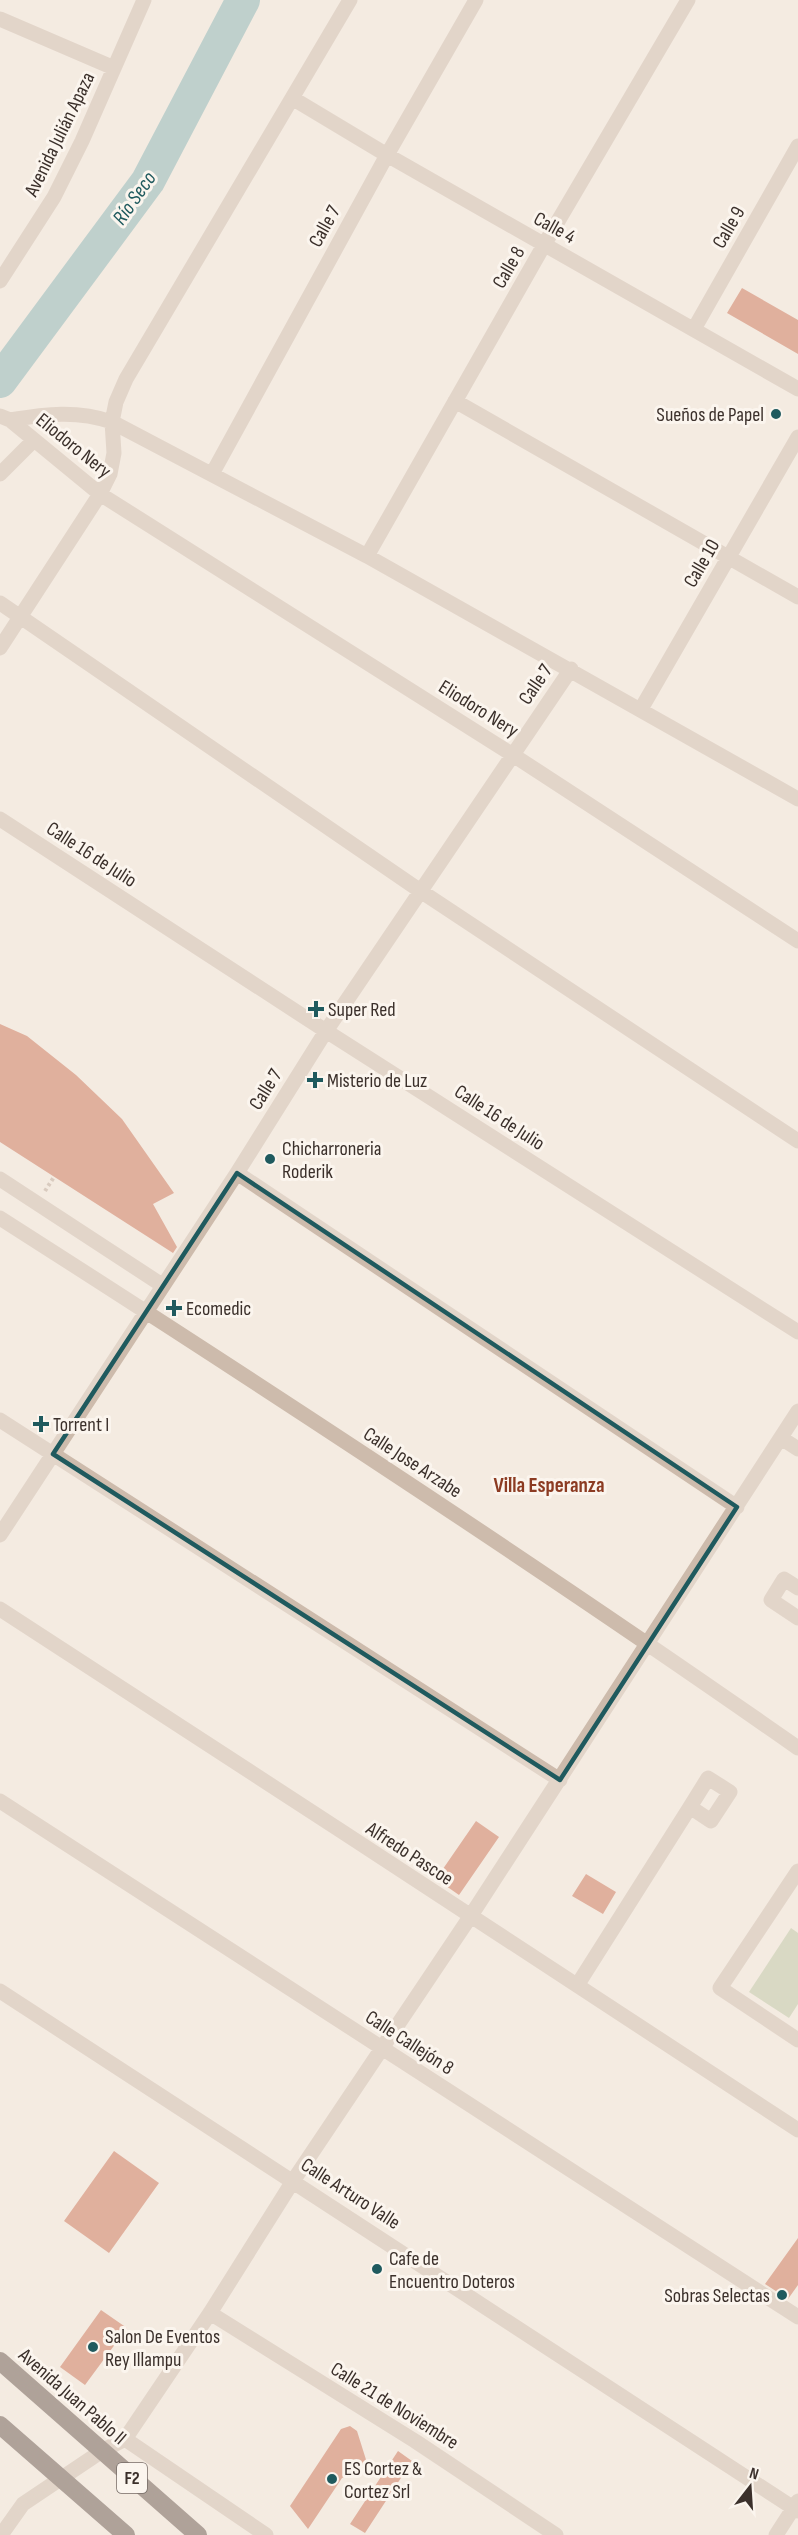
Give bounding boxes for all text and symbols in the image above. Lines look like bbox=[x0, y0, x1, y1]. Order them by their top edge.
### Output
street label: Avenida Julián Apaza bbox=[19, 69, 100, 201]
water label: Río Seco bbox=[107, 167, 162, 230]
street label: Calle 7 bbox=[304, 202, 346, 251]
street label: Calle 9 bbox=[707, 202, 750, 253]
street label: Calle 4 bbox=[529, 207, 580, 249]
street label: Calle 8 bbox=[487, 242, 530, 293]
place label: Sueños de Papel bbox=[656, 403, 764, 427]
marker: Sueños de Papel bbox=[769, 407, 783, 421]
street label: Eliodoro Nery bbox=[31, 408, 116, 484]
street label: Calle 10 bbox=[679, 535, 725, 592]
street label: Calle 7 bbox=[514, 660, 558, 709]
street label: Eliodoro Nery bbox=[434, 675, 523, 743]
street label: Calle 16 de Julio bbox=[42, 817, 141, 893]
place label: Super Red bbox=[328, 998, 396, 1022]
marker: Super Red bbox=[309, 1002, 323, 1016]
street label: Calle 7 bbox=[244, 1065, 288, 1114]
place label: Misterio de Luz bbox=[327, 1069, 427, 1093]
marker: Misterio de Luz bbox=[308, 1073, 322, 1087]
street label: Calle 16 de Julio bbox=[450, 1080, 549, 1156]
place label: Chicharroneria Roderik bbox=[282, 1137, 381, 1184]
marker: Chicharroneria Roderik bbox=[263, 1152, 277, 1166]
place label: Ecomedic bbox=[186, 1297, 251, 1321]
marker: Ecomedic bbox=[167, 1301, 181, 1315]
place label: Torrent I bbox=[53, 1413, 109, 1437]
marker: Torrent I bbox=[34, 1417, 48, 1431]
street label: Calle Jose Arzabe bbox=[359, 1422, 466, 1504]
district label: Villa Esperanza bbox=[493, 1473, 605, 1498]
street label: Alfredo Pascoe bbox=[361, 1816, 457, 1891]
street label: Calle Callejón 8 bbox=[361, 2005, 458, 2080]
street label: Calle Arturo Valle bbox=[296, 2153, 405, 2235]
place label: Cafe de Encuentro Doteros bbox=[389, 2247, 515, 2294]
marker: Cafe de Encuentro Doteros bbox=[370, 2262, 384, 2276]
place label: Sobras Selectas bbox=[664, 2284, 770, 2308]
marker: Sobras Selectas bbox=[775, 2288, 789, 2302]
place label: Salon De Eventos Rey Illampu bbox=[105, 2325, 220, 2372]
marker: Salon De Eventos Rey Illampu bbox=[86, 2340, 100, 2354]
street label: Avenida Juan Pablo II bbox=[13, 2343, 131, 2450]
street label: Calle 21 de Noviembre bbox=[326, 2357, 463, 2455]
place label: ES Cortez & Cortez Srl bbox=[344, 2457, 422, 2504]
north arrow bbox=[720, 2457, 780, 2517]
road number: F2 bbox=[117, 2463, 147, 2493]
text: N bbox=[747, 2464, 761, 2484]
marker: ES Cortez & Cortez Srl bbox=[325, 2472, 339, 2486]

